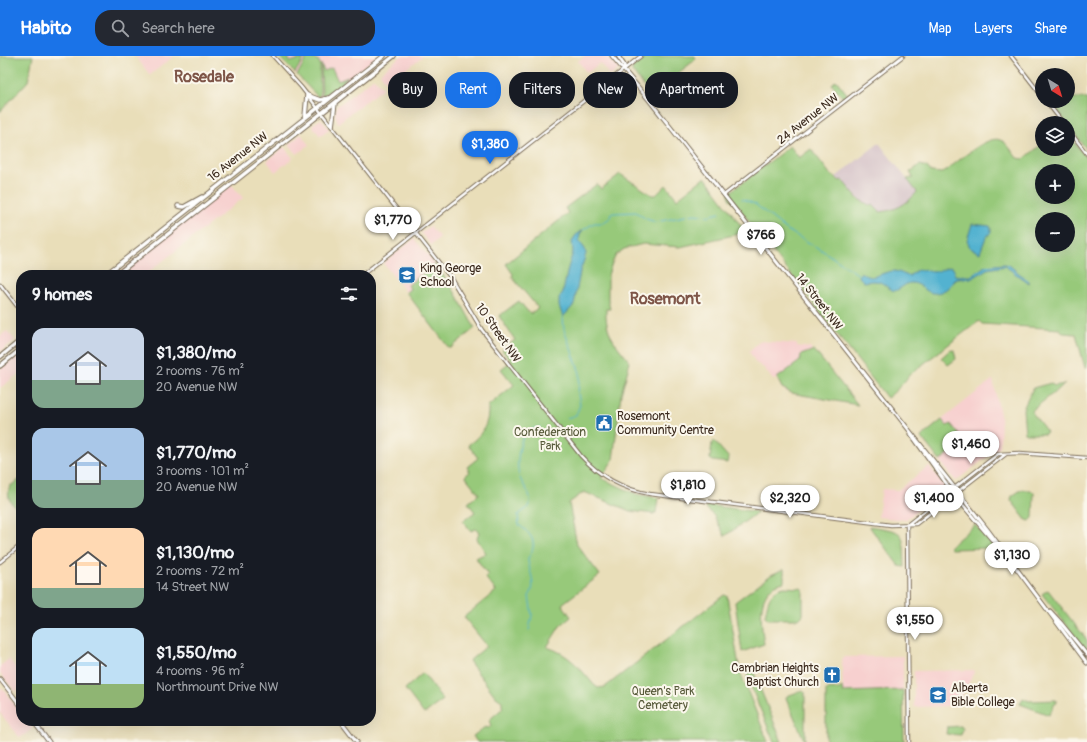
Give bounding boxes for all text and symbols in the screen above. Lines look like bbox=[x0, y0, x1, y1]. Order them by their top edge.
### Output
search box bbox=[95, 10, 375, 46]
text: Habito bbox=[20, 16, 71, 40]
icon: search bbox=[109, 17, 131, 39]
text: Search here bbox=[141, 19, 215, 38]
text: Map bbox=[929, 20, 952, 37]
text: Layers bbox=[974, 20, 1012, 37]
text: Share bbox=[1034, 20, 1067, 37]
district label: Rosedale bbox=[174, 67, 235, 87]
north arrow bbox=[1035, 68, 1075, 108]
map controls bbox=[1035, 68, 1075, 252]
chip: Buy bbox=[388, 72, 437, 108]
chip: Rent bbox=[445, 72, 501, 108]
chip: Filters bbox=[509, 72, 575, 108]
chip: New bbox=[583, 72, 637, 108]
chip: Apartment bbox=[645, 72, 738, 108]
street label: 24 Avenue NW bbox=[774, 90, 842, 148]
button: layers bbox=[1035, 116, 1075, 156]
street label: 16 Avenue NW bbox=[205, 129, 271, 185]
pin: $1,380 bbox=[457, 131, 523, 165]
text: $1,380 bbox=[471, 136, 509, 152]
button: + bbox=[1035, 164, 1075, 204]
pin: $1,770 bbox=[360, 207, 426, 241]
text: $1,770 bbox=[374, 212, 412, 228]
button: − bbox=[1035, 212, 1075, 252]
pin: $766 bbox=[737, 222, 785, 256]
text: $766 bbox=[746, 227, 776, 243]
place label: King George School bbox=[420, 261, 481, 290]
school or university icon: King George School bbox=[397, 265, 417, 285]
street label: 14 Street NW bbox=[792, 271, 846, 333]
icon: filters bbox=[338, 283, 360, 305]
text: 9 homes bbox=[32, 284, 92, 305]
district label: Rosemont bbox=[630, 289, 701, 309]
street label: 10 Street NW bbox=[472, 300, 524, 366]
text: $1,380/mo bbox=[156, 342, 236, 363]
icon: home bbox=[64, 344, 112, 392]
text: 2 rooms · 76 m² bbox=[156, 363, 244, 379]
text: 20 Avenue NW bbox=[156, 379, 238, 395]
place label: Rosemont Community Centre bbox=[617, 409, 714, 438]
public building icon: Rosemont Community Centre bbox=[594, 413, 614, 433]
park label: Confederation Park bbox=[514, 425, 586, 454]
pin: $1,460 bbox=[938, 431, 1004, 465]
text: $1,460 bbox=[951, 436, 991, 452]
text: $1,770/mo bbox=[156, 442, 236, 463]
icon: home bbox=[64, 444, 112, 492]
text: 3 rooms · 101 m² bbox=[156, 463, 249, 479]
pin: $1,810 bbox=[655, 472, 721, 506]
text: $1,810 bbox=[670, 477, 706, 493]
text: 20 Avenue NW bbox=[156, 479, 238, 495]
pin: $2,320 bbox=[757, 485, 823, 519]
pin: $1,400 bbox=[901, 485, 967, 519]
text: $2,320 bbox=[769, 490, 811, 506]
text: $1,400 bbox=[914, 490, 954, 506]
text: $1,130/mo bbox=[156, 542, 234, 563]
pin: $1,130 bbox=[979, 542, 1045, 576]
icon: home bbox=[64, 544, 112, 592]
text: $1,130 bbox=[994, 547, 1030, 563]
text: 2 rooms · 72 m² bbox=[156, 563, 244, 579]
text: 14 Street NW bbox=[156, 579, 229, 595]
pin: $1,550 bbox=[882, 607, 948, 641]
text: $1,550 bbox=[896, 612, 934, 628]
text: $1,550/mo bbox=[156, 642, 237, 663]
icon: home bbox=[64, 644, 112, 692]
place label: Cambrian Heights Baptist Church bbox=[731, 661, 820, 690]
text: 4 rooms · 96 m² bbox=[156, 663, 244, 679]
church icon: Cambrian Heights Baptist Church bbox=[822, 665, 842, 685]
text: Northmount Drive NW bbox=[156, 679, 279, 695]
place label: Alberta Bible College bbox=[951, 681, 1015, 710]
park label: Queen's Park Cemetery bbox=[631, 684, 695, 713]
school or university icon: Alberta Bible College bbox=[928, 685, 948, 705]

